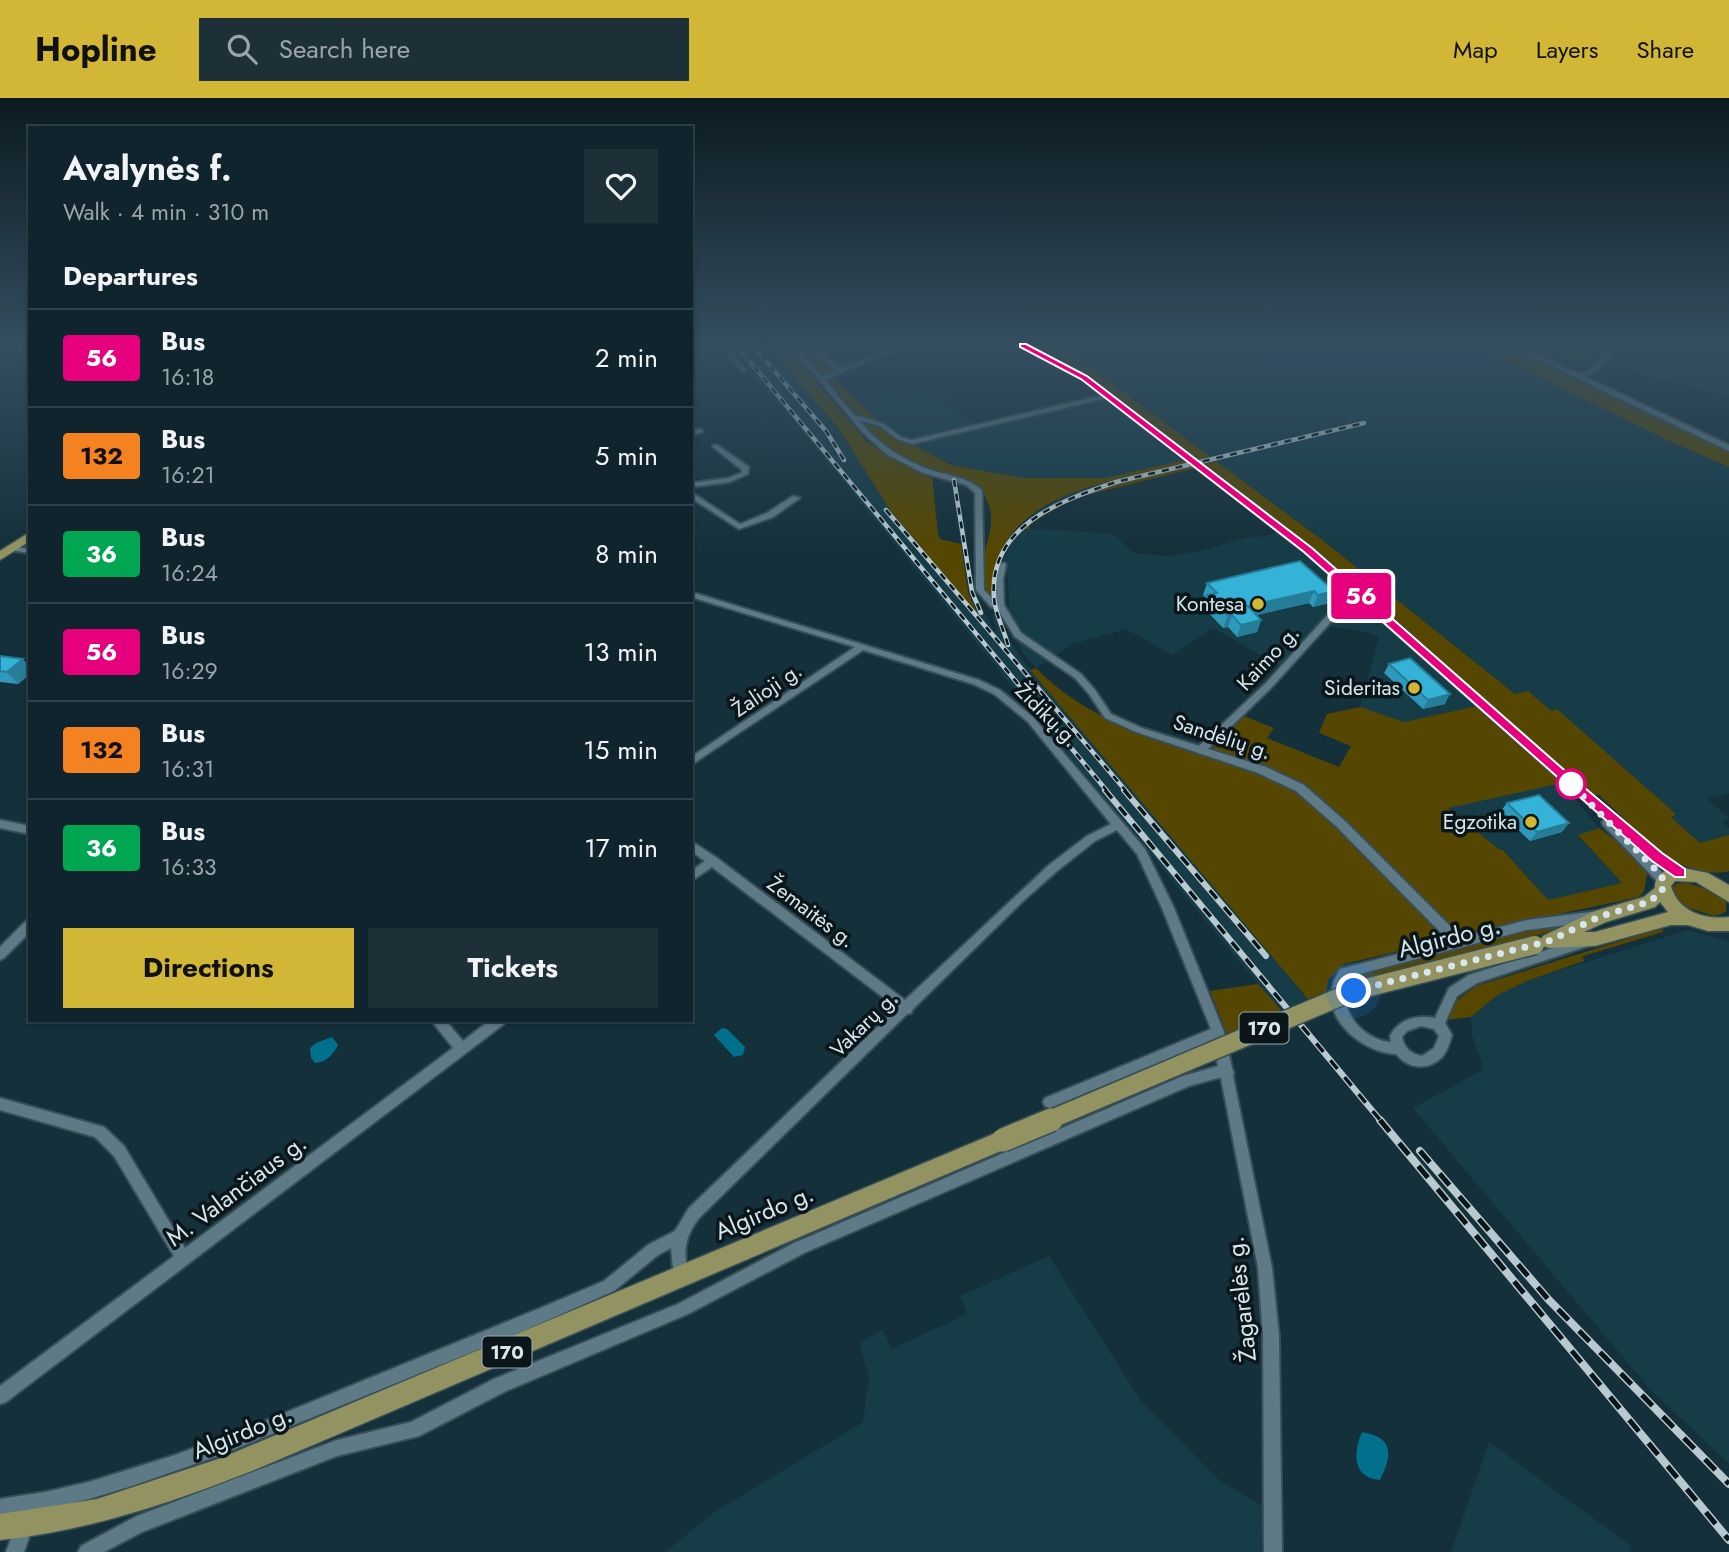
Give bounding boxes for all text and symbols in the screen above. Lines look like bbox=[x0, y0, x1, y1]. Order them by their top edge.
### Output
search box bbox=[199, 18, 689, 81]
text: Hopline bbox=[35, 26, 157, 73]
icon: search bbox=[223, 30, 261, 68]
text: Search here bbox=[279, 30, 410, 68]
text: Map bbox=[1453, 32, 1498, 67]
text: Layers bbox=[1536, 32, 1598, 67]
text: Share bbox=[1636, 32, 1694, 67]
text: Avalynės f. bbox=[63, 145, 232, 192]
button: heart bbox=[584, 149, 658, 223]
text: Walk · 4 min · 310 m bbox=[63, 195, 269, 229]
text: Departures bbox=[63, 257, 198, 295]
text: Bus bbox=[161, 322, 205, 360]
text: 2 min bbox=[595, 339, 658, 377]
text: 56 bbox=[86, 340, 117, 375]
text: 16:18 bbox=[161, 360, 214, 394]
text: Bus bbox=[161, 420, 205, 458]
text: 5 min bbox=[595, 437, 658, 475]
text: 132 bbox=[80, 438, 123, 473]
text: 16:21 bbox=[161, 458, 215, 492]
text: Bus bbox=[161, 518, 205, 556]
text: 8 min bbox=[595, 535, 658, 573]
text: 36 bbox=[86, 536, 117, 571]
text: 16:24 bbox=[161, 556, 218, 590]
line badge: 56 bbox=[1330, 573, 1392, 619]
text: 56 bbox=[1345, 578, 1377, 613]
place label: Kontesa bbox=[1176, 589, 1244, 619]
marker: Kontesa bbox=[1250, 596, 1266, 612]
text: Bus bbox=[161, 616, 205, 654]
street label: Kaimo g. bbox=[1230, 619, 1306, 697]
text: 13 min bbox=[584, 633, 658, 671]
text: 56 bbox=[86, 634, 117, 669]
text: 16:29 bbox=[161, 654, 218, 688]
street label: Žalioji g. bbox=[726, 656, 808, 724]
place label: Sideritas bbox=[1324, 673, 1400, 703]
street label: Židikų g. bbox=[1008, 676, 1086, 754]
marker: Sideritas bbox=[1406, 680, 1422, 696]
street label: Sandėlių g. bbox=[1169, 707, 1275, 767]
text: Bus bbox=[161, 714, 205, 752]
text: 15 min bbox=[583, 731, 658, 769]
text: 132 bbox=[80, 732, 123, 767]
text: 16:31 bbox=[161, 752, 214, 786]
unlabelled marker bbox=[1556, 769, 1586, 799]
place label: Egzotika bbox=[1443, 807, 1517, 837]
text: Bus bbox=[161, 812, 205, 850]
marker: Egzotika bbox=[1523, 814, 1539, 830]
text: 17 min bbox=[584, 829, 658, 867]
text: 36 bbox=[86, 830, 117, 865]
text: 16:33 bbox=[161, 850, 217, 884]
street label: Žemaitės g. bbox=[761, 869, 861, 955]
street label: Algirdo g. bbox=[1394, 907, 1504, 967]
button: Directions bbox=[63, 928, 354, 1008]
button: Tickets bbox=[368, 928, 658, 1008]
your location bbox=[1336, 973, 1371, 1008]
street label: Vakarų g. bbox=[823, 984, 905, 1064]
road number: 170 bbox=[1240, 1012, 1288, 1044]
street label: M. Valančiaus g. bbox=[158, 1125, 314, 1255]
street label: Algirdo g. bbox=[709, 1175, 819, 1249]
street label: Žagarėlės g. bbox=[1217, 1235, 1265, 1363]
road number: 170 bbox=[482, 1336, 532, 1368]
street label: Algirdo g. bbox=[187, 1396, 297, 1468]

